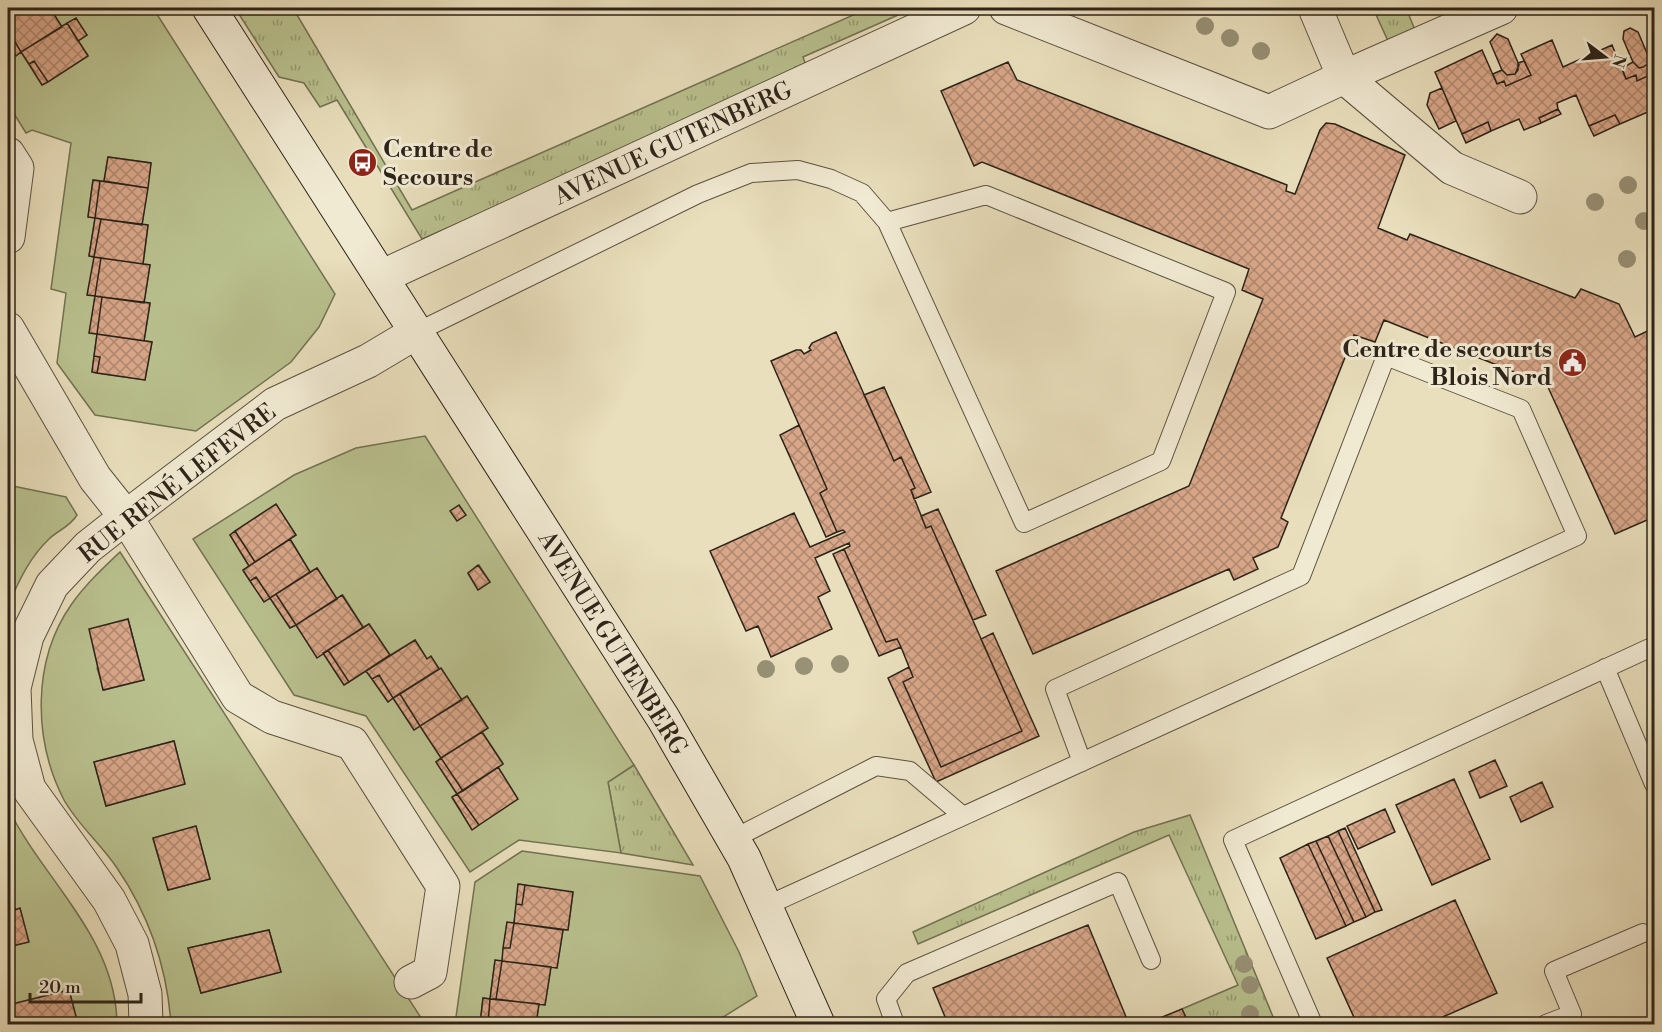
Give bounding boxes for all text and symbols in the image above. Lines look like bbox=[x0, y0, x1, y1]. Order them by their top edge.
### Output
north arrow bbox=[1575, 27, 1635, 87]
text: N bbox=[1607, 52, 1630, 70]
street label: AVENUE GUTENBERG bbox=[549, 75, 797, 213]
place label: Centre de Secours bbox=[383, 135, 493, 193]
bus stop icon: Centre de Secours bbox=[346, 147, 378, 179]
place label: Centre de secourts Blois Nord bbox=[1342, 335, 1552, 393]
public building icon: Centre de secourts Blois Nord bbox=[1557, 347, 1589, 379]
street label: RUE RENÉ LEFEVRE bbox=[72, 397, 282, 570]
street label: AVENUE GUTENBERG bbox=[530, 525, 694, 761]
scale bar bbox=[30, 966, 141, 1004]
text: 20 m bbox=[39, 976, 81, 999]

